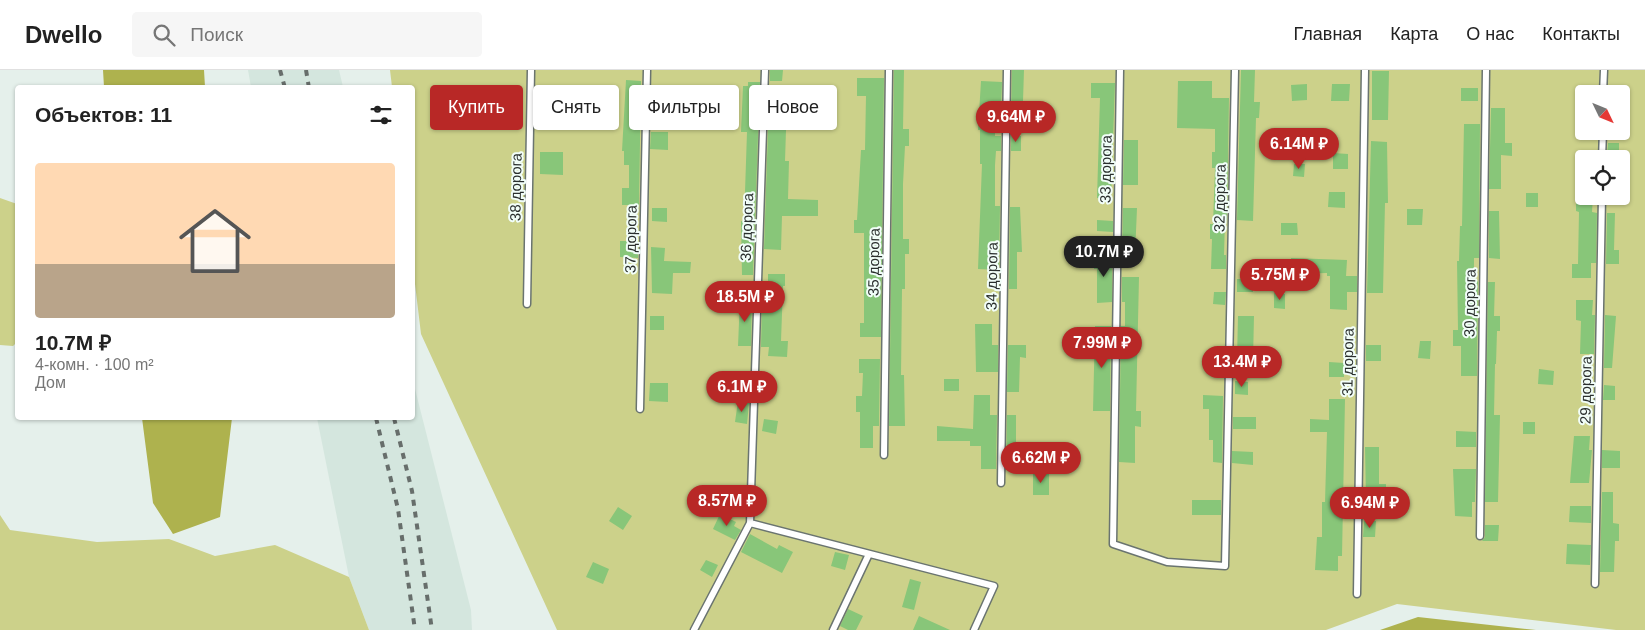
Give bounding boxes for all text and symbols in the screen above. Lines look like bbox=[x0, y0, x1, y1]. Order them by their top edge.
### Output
search box bbox=[132, 12, 482, 57]
text: Dwello bbox=[25, 21, 102, 48]
icon: search bbox=[150, 21, 178, 49]
text: Поиск bbox=[190, 24, 243, 45]
text: Главная bbox=[1294, 24, 1362, 44]
text: Карта bbox=[1390, 24, 1438, 44]
text: О нас bbox=[1466, 24, 1514, 44]
text: Контакты bbox=[1542, 24, 1620, 44]
chip: Купить bbox=[430, 85, 523, 130]
chip: Снять bbox=[533, 85, 619, 130]
chip: Фильтры bbox=[629, 85, 739, 130]
chip: Новое bbox=[749, 85, 837, 130]
north arrow bbox=[1575, 85, 1630, 140]
map controls bbox=[1575, 85, 1630, 205]
pin: 9.64M ₽ bbox=[970, 100, 1062, 143]
icon: filters bbox=[367, 101, 395, 129]
text: Объектов: 11 bbox=[35, 103, 172, 126]
text: 9.64M ₽ bbox=[987, 108, 1045, 125]
pin: 6.14M ₽ bbox=[1253, 128, 1345, 170]
street label: 33 дорога bbox=[1096, 134, 1115, 203]
text: 6.14M ₽ bbox=[1270, 135, 1328, 152]
button: locate bbox=[1575, 150, 1630, 205]
street label: 38 дорога bbox=[506, 152, 525, 221]
street label: 32 дорога bbox=[1210, 163, 1229, 232]
street label: 36 дорога bbox=[737, 192, 756, 261]
icon: home bbox=[170, 196, 260, 286]
street label: 37 дорога bbox=[621, 204, 640, 273]
street label: 35 дорога bbox=[864, 227, 883, 296]
pin: 10.7M ₽ bbox=[1058, 236, 1150, 278]
street label: 34 дорога bbox=[982, 241, 1001, 310]
text: 10.7M ₽ bbox=[1075, 243, 1133, 260]
pin: 5.75M ₽ bbox=[1234, 258, 1326, 301]
text: 5.75M ₽ bbox=[1251, 266, 1309, 283]
street label: 30 дорога bbox=[1460, 268, 1479, 337]
pin: 18.5M ₽ bbox=[699, 280, 791, 323]
text: 18.5M ₽ bbox=[716, 288, 774, 305]
pin: 7.99M ₽ bbox=[1056, 326, 1148, 369]
street label: 31 дорога bbox=[1338, 327, 1357, 396]
text: 10.7M ₽ bbox=[35, 331, 111, 354]
text: 7.99M ₽ bbox=[1073, 334, 1131, 351]
pin: 13.4M ₽ bbox=[1196, 346, 1288, 388]
text: 13.4M ₽ bbox=[1213, 353, 1271, 370]
street label: 29 дорога bbox=[1576, 355, 1595, 424]
text: 4-комн. · 100 m² bbox=[35, 356, 154, 373]
pin: 6.1M ₽ bbox=[701, 370, 783, 413]
text: Дом bbox=[35, 374, 66, 391]
text: 6.1M ₽ bbox=[717, 378, 767, 395]
pin: 6.62M ₽ bbox=[995, 442, 1087, 484]
text: 6.62M ₽ bbox=[1012, 449, 1070, 466]
pin: 8.57M ₽ bbox=[681, 484, 773, 527]
pin: 6.94M ₽ bbox=[1324, 486, 1416, 529]
text: 8.57M ₽ bbox=[698, 492, 756, 509]
text: 6.94M ₽ bbox=[1341, 494, 1399, 511]

